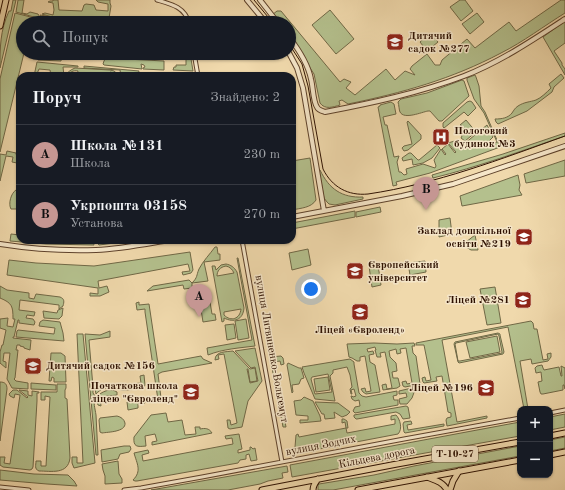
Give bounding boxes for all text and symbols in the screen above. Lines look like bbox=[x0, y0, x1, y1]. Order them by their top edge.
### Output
search box bbox=[16, 16, 296, 60]
icon: search bbox=[30, 27, 52, 49]
text: Пошук bbox=[62, 31, 108, 46]
place label: Дитячий садок №277 bbox=[408, 31, 470, 55]
school or university icon: Дитячий садок №277 bbox=[385, 32, 405, 52]
text: Поруч bbox=[32, 90, 81, 107]
text: Знайдено: 2 bbox=[211, 91, 280, 104]
place label: Пологовий будинок №3 bbox=[454, 126, 516, 150]
hospital icon: Пологовий будинок №3 bbox=[431, 127, 451, 147]
text: Школа №131 bbox=[70, 139, 164, 154]
text: A bbox=[40, 148, 50, 161]
text: 230 m bbox=[243, 148, 280, 161]
text: Школа bbox=[70, 157, 110, 170]
pin: B bbox=[413, 177, 439, 210]
text: Укрпошта 03158 bbox=[70, 199, 187, 214]
text: B bbox=[40, 208, 50, 221]
text: 270 m bbox=[243, 208, 280, 221]
text: Установа bbox=[70, 217, 123, 230]
place label: Заклад дошкільної освіти №219 bbox=[417, 226, 512, 250]
school or university icon: Заклад дошкільної освіти №219 bbox=[514, 227, 534, 247]
place label: Європейський університет bbox=[368, 260, 439, 284]
school or university icon: Європейський університет bbox=[345, 261, 365, 281]
street label: вулиця Литвиненко-Вольгемут bbox=[253, 274, 289, 424]
your location bbox=[301, 279, 321, 299]
pin: A bbox=[186, 284, 212, 317]
school or university icon: Ліцей №281 bbox=[513, 290, 533, 310]
place label: Ліцей №281 bbox=[446, 295, 510, 306]
school or university icon: Ліцей «Євроленд» bbox=[350, 302, 370, 322]
place label: Ліцей «Євроленд» bbox=[315, 325, 405, 336]
school or university icon: Дитячий садок №156 bbox=[23, 356, 43, 376]
place label: Дитячий садок №156 bbox=[46, 361, 155, 372]
school or university icon: Ліцей №196 bbox=[476, 378, 496, 398]
place label: Початкова школа ліцею "Євроленд" bbox=[90, 381, 178, 405]
school or university icon: Початкова школа ліцею "Євроленд" bbox=[181, 382, 201, 402]
place label: Ліцей №196 bbox=[409, 383, 473, 394]
map controls bbox=[517, 406, 553, 478]
button: + bbox=[517, 406, 553, 442]
street label: вулиця Зодчих bbox=[285, 434, 357, 458]
button: − bbox=[517, 442, 553, 478]
street label: Кільцева дорога bbox=[338, 445, 417, 471]
road number: Т-10-27 bbox=[432, 446, 478, 462]

